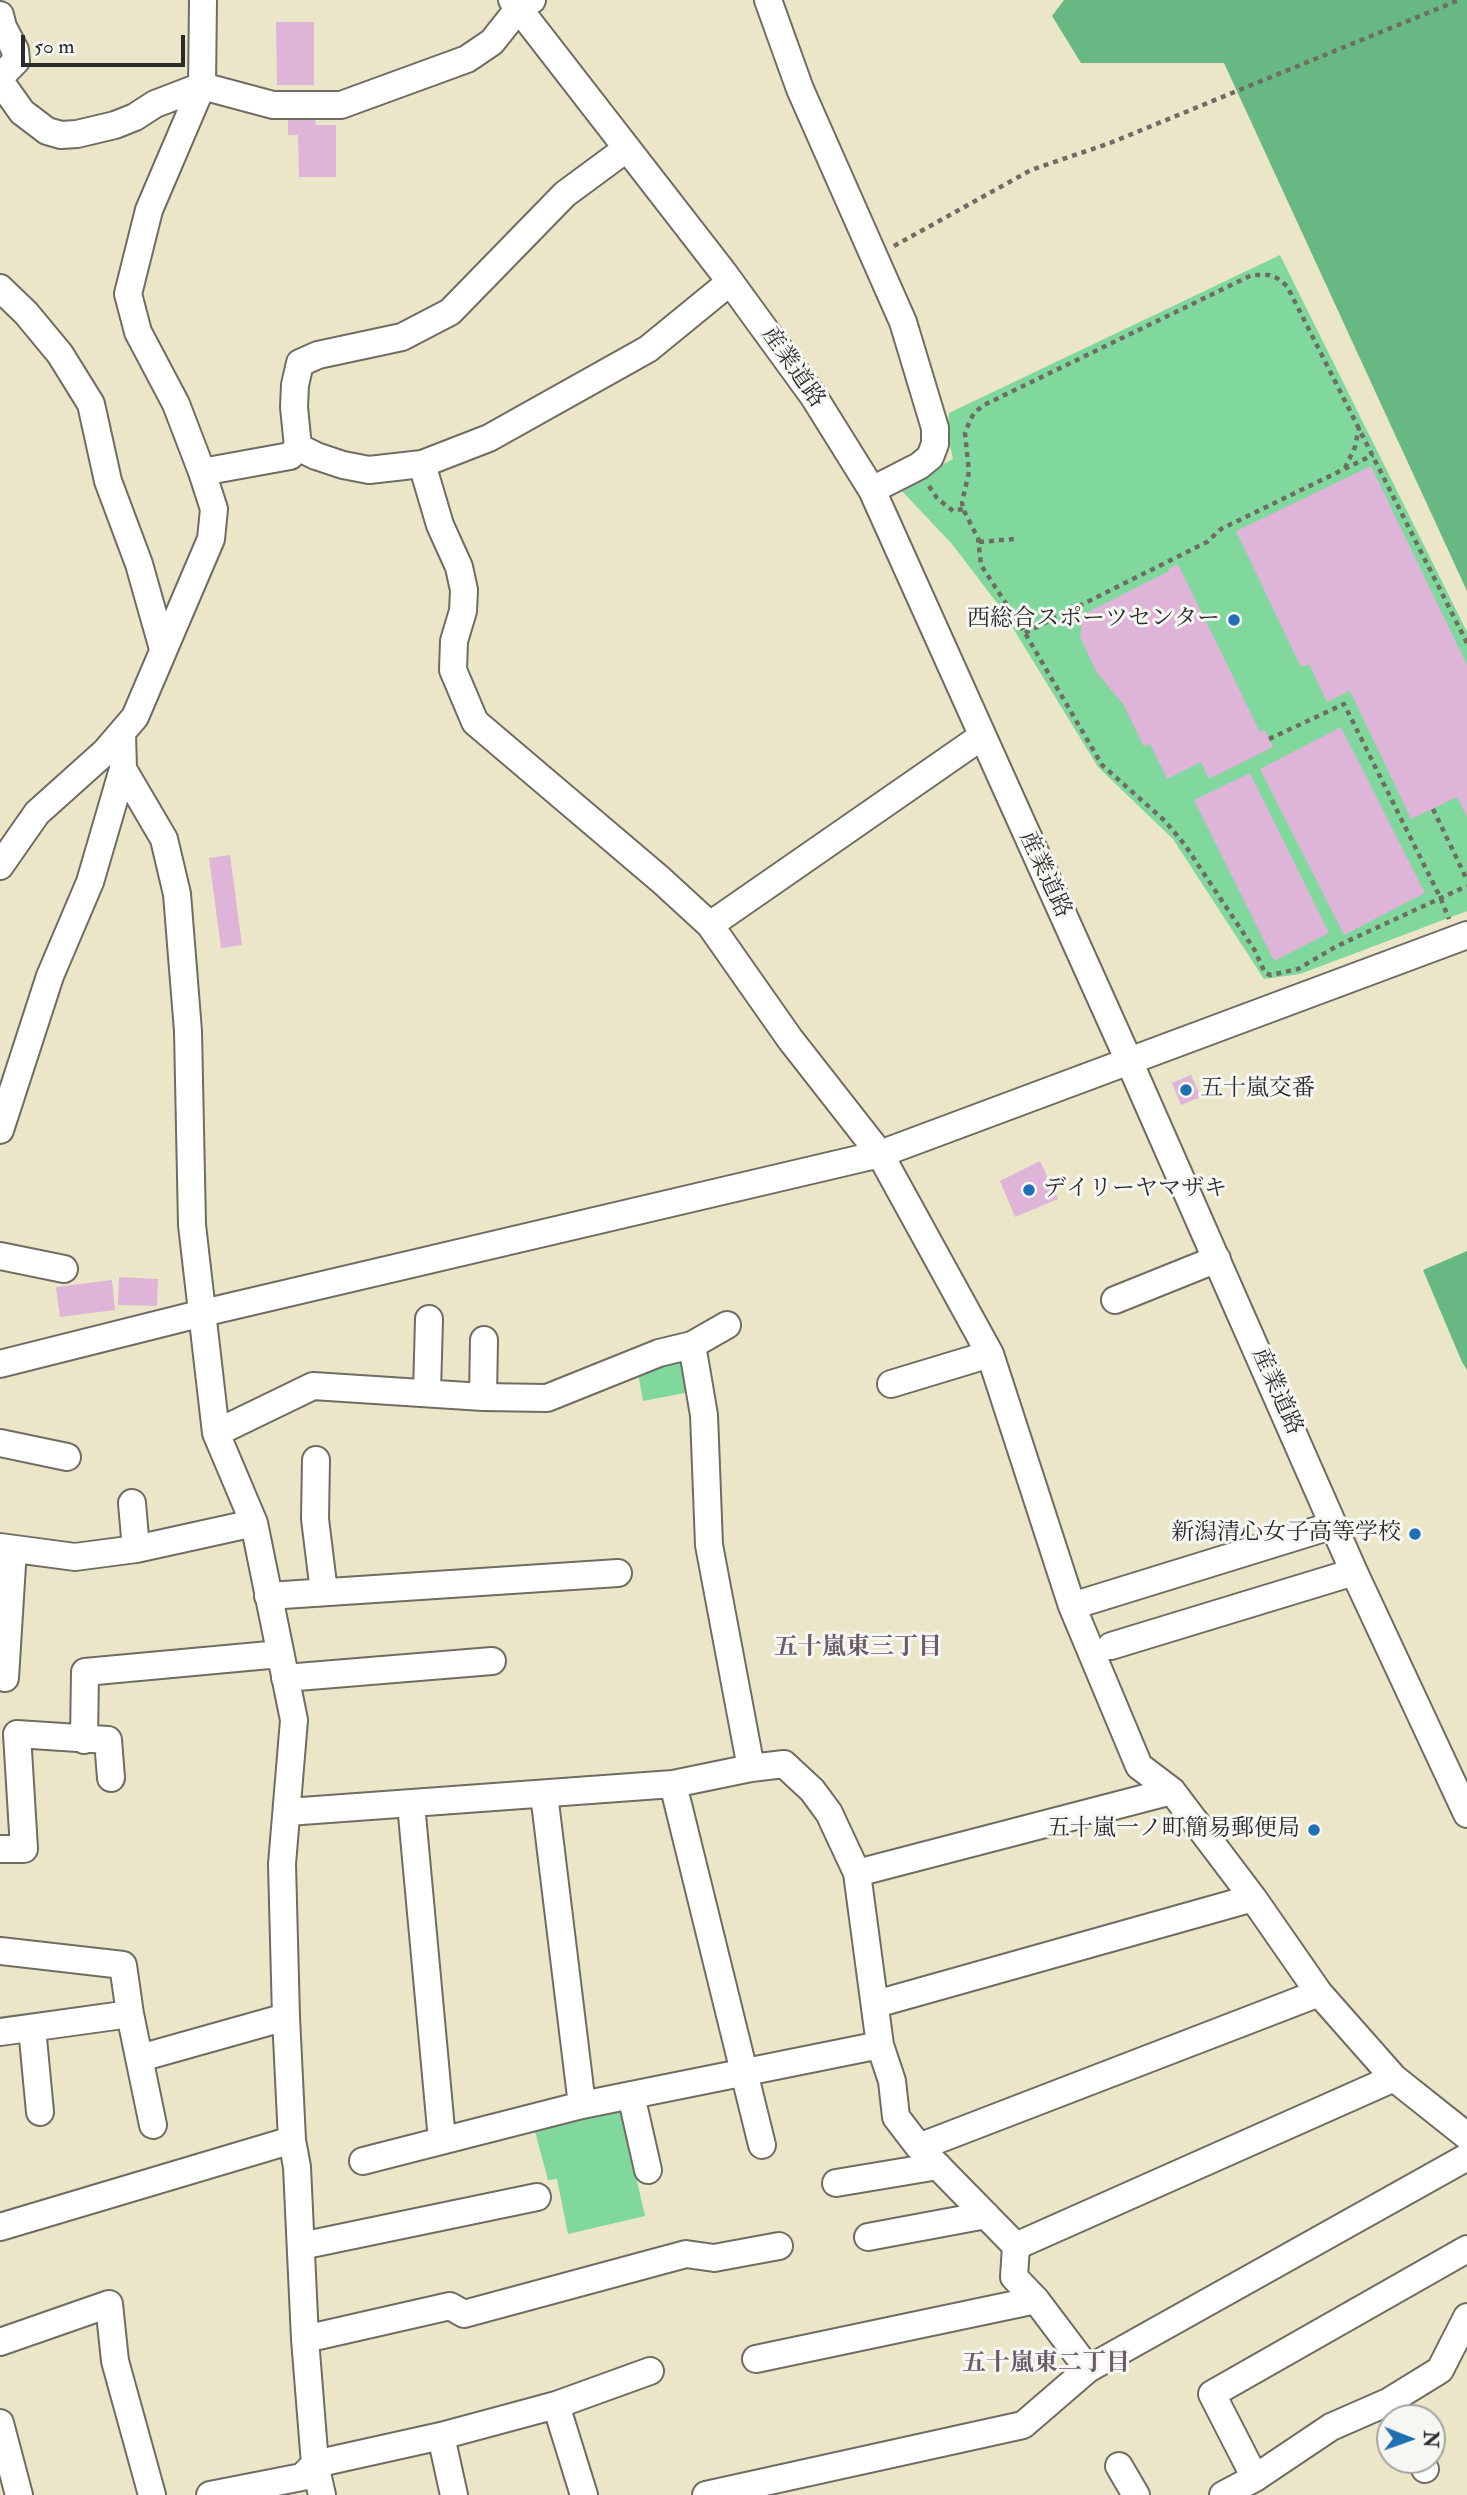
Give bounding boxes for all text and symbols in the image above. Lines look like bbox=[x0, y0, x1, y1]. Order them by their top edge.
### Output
scale bar bbox=[24, 21, 189, 65]
text: 50 m bbox=[34, 33, 75, 60]
street label: 産業道路 bbox=[754, 322, 830, 414]
place label: 西総合スポーツセンター bbox=[967, 606, 1220, 634]
marker: 西総合スポーツセンター bbox=[1226, 612, 1242, 628]
street label: 産業道路 bbox=[1012, 827, 1076, 923]
place label: 五十嵐交番 bbox=[1200, 1076, 1315, 1104]
marker: 五十嵐交番 bbox=[1178, 1082, 1194, 1098]
place label: デイリーヤマザキ bbox=[1043, 1176, 1227, 1204]
marker: デイリーヤマザキ bbox=[1021, 1182, 1037, 1198]
street label: 産業道路 bbox=[1245, 1344, 1307, 1440]
place label: 新潟清心女子高等学校 bbox=[1171, 1520, 1401, 1548]
marker: 新潟清心女子高等学校 bbox=[1407, 1526, 1423, 1542]
district label: 五十嵐東三丁目 bbox=[774, 1635, 942, 1663]
place label: 五十嵐一ノ町簡易郵便局 bbox=[1047, 1816, 1300, 1844]
marker: 五十嵐一ノ町簡易郵便局 bbox=[1306, 1822, 1322, 1838]
district label: 五十嵐東二丁目 bbox=[962, 2351, 1130, 2379]
north arrow bbox=[1376, 2404, 1446, 2474]
text: N bbox=[1418, 2431, 1442, 2448]

